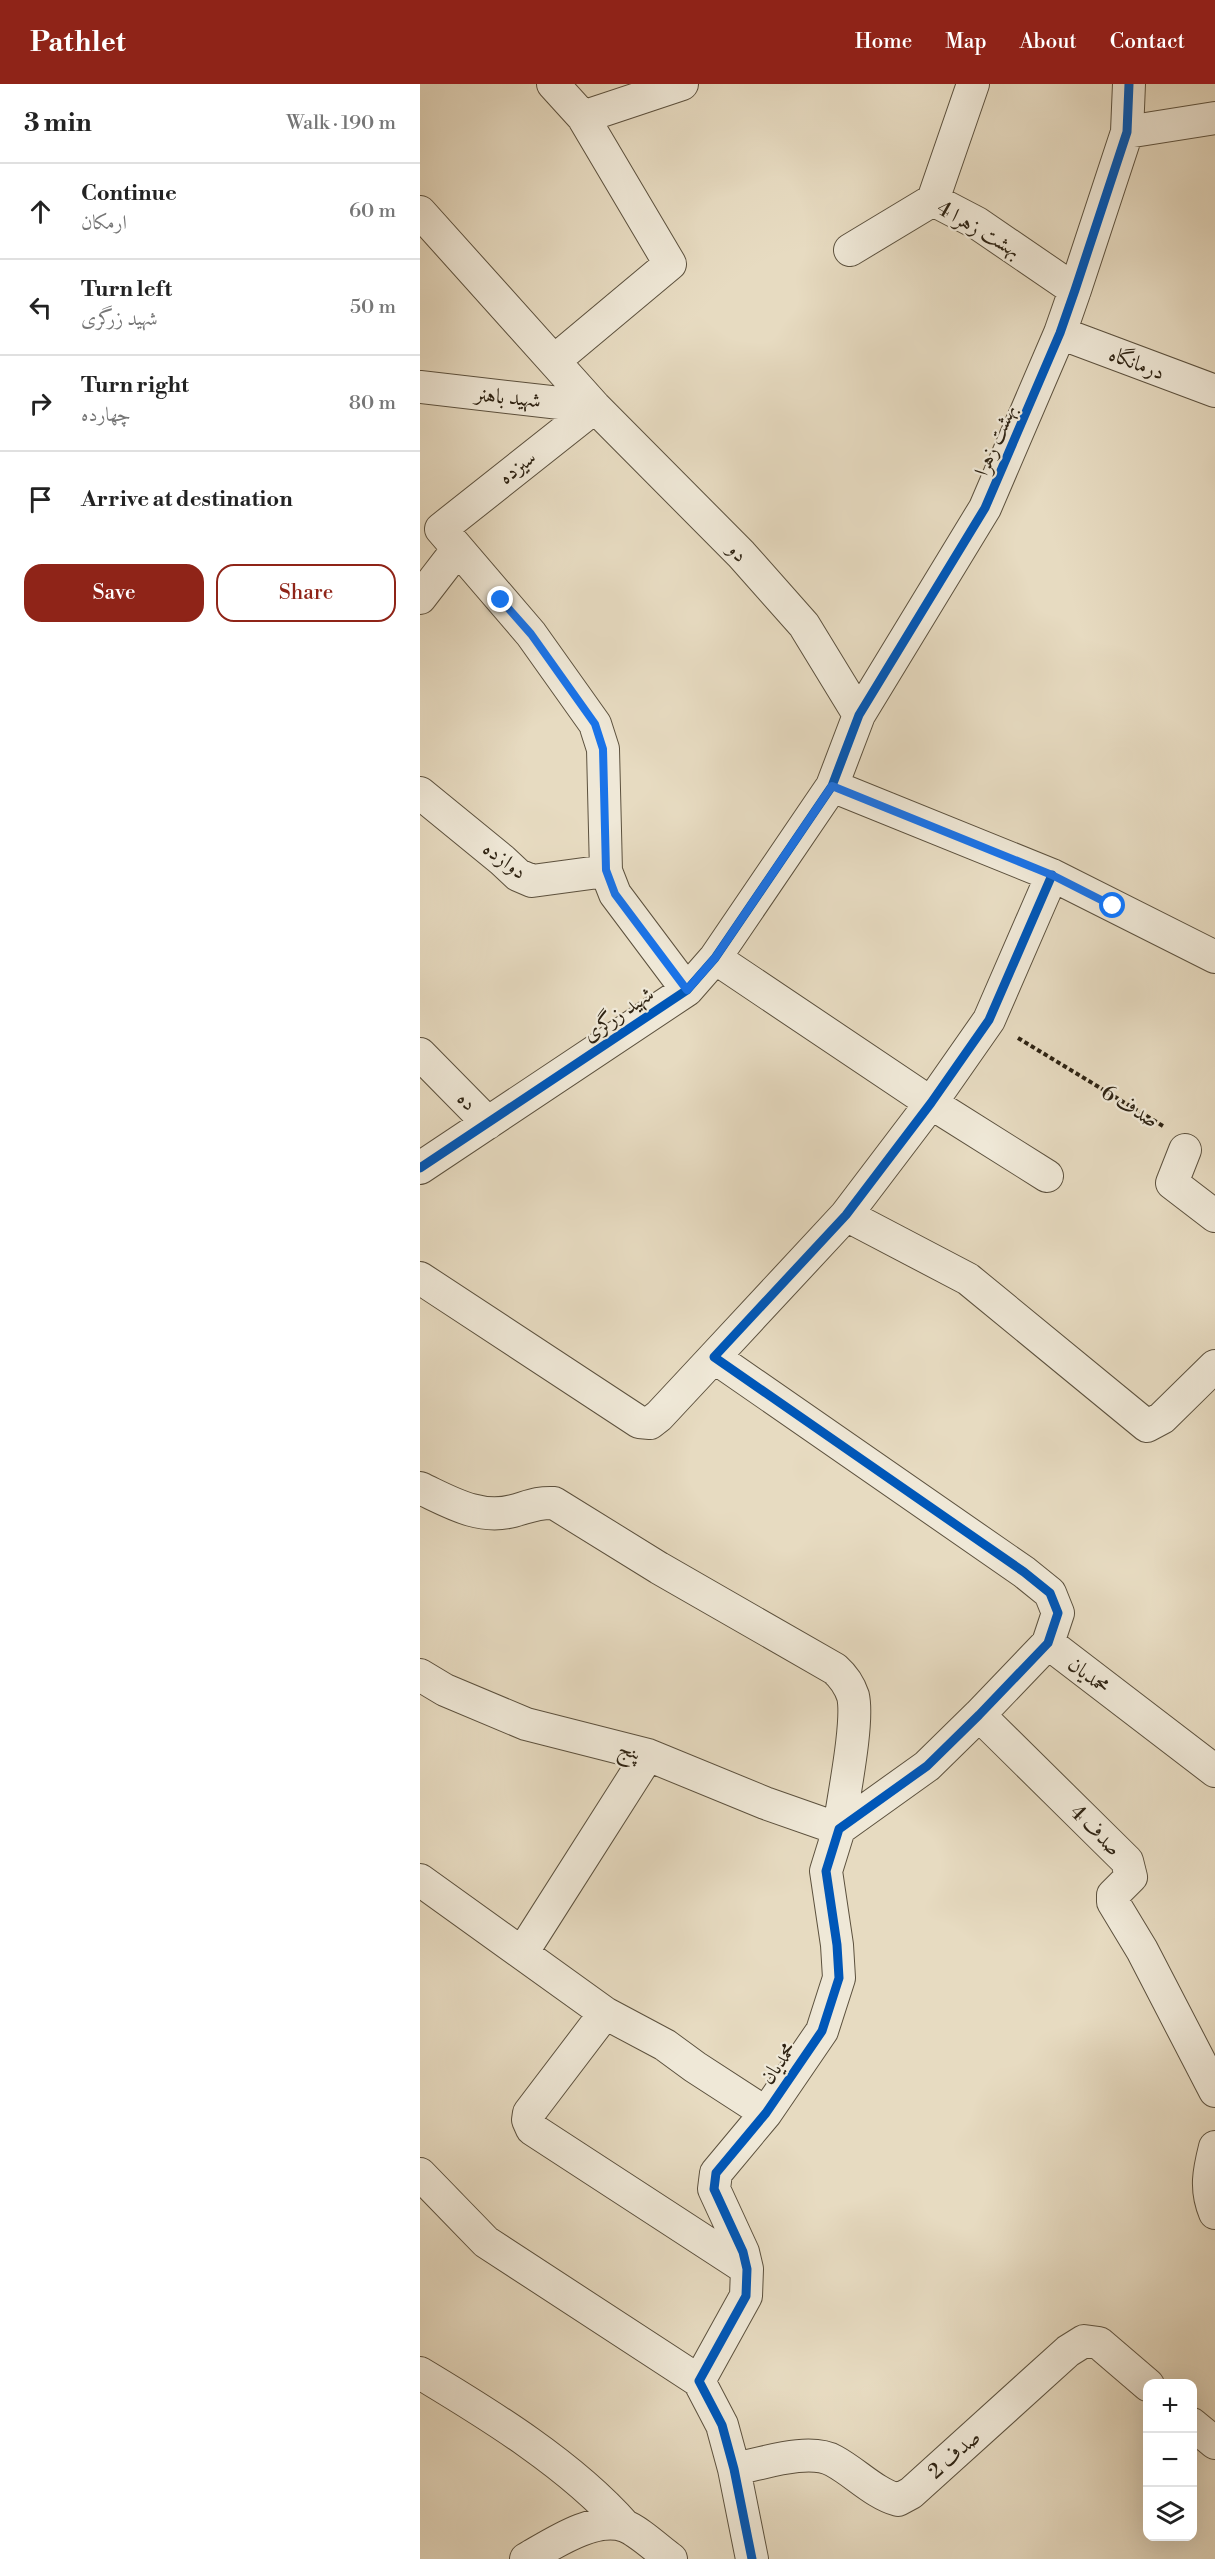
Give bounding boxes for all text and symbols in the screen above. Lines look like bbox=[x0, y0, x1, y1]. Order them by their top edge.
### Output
text: Pathlet bbox=[30, 25, 126, 60]
text: Home bbox=[855, 29, 912, 55]
text: Map bbox=[945, 29, 987, 55]
text: About bbox=[1020, 29, 1077, 55]
text: Contact bbox=[1110, 29, 1185, 55]
text: 3 min bbox=[24, 107, 92, 139]
text: Walk · 190 m bbox=[286, 111, 396, 136]
text: Continue bbox=[81, 180, 177, 207]
icon: ahead bbox=[24, 195, 57, 228]
street label: بهشت زهرا 4 bbox=[932, 196, 1025, 264]
text: 60 m bbox=[349, 199, 396, 224]
text: ارمکان bbox=[81, 211, 127, 236]
text: Turn left bbox=[81, 276, 172, 303]
icon: left bbox=[24, 291, 57, 324]
text: 50 m bbox=[350, 295, 396, 320]
text: شهید زرگری bbox=[81, 307, 158, 332]
street label: درمانگاه bbox=[1105, 341, 1169, 386]
text: Turn right bbox=[81, 372, 189, 399]
street label: شهید باهنر bbox=[472, 381, 542, 414]
icon: right bbox=[24, 387, 57, 420]
text: 80 m bbox=[349, 391, 396, 416]
street label: بهشت زهرا bbox=[969, 401, 1023, 480]
text: چهارده bbox=[81, 403, 131, 428]
street label: سیزده bbox=[494, 445, 542, 491]
icon: arrive bbox=[24, 483, 57, 516]
text: Arrive at destination bbox=[81, 486, 293, 513]
street label: دو bbox=[720, 536, 753, 568]
button: Save bbox=[24, 564, 204, 622]
button: Share bbox=[216, 564, 396, 622]
route end bbox=[487, 586, 513, 612]
street label: دوازده bbox=[477, 836, 531, 886]
route start bbox=[1099, 892, 1125, 918]
street label: شهید زرگری bbox=[577, 980, 659, 1048]
street label: صدف 6 bbox=[1096, 1080, 1163, 1134]
street label: ده bbox=[451, 1086, 482, 1117]
street label: محمدیان bbox=[1062, 1652, 1115, 1700]
street label: پنج bbox=[614, 1735, 644, 1771]
street label: صدف 4 bbox=[1064, 1800, 1126, 1862]
street label: محمدیان bbox=[755, 2037, 803, 2090]
map controls bbox=[1143, 2379, 1197, 2541]
button: + bbox=[1143, 2379, 1197, 2433]
street label: صدف 2 bbox=[923, 2425, 986, 2485]
button: − bbox=[1143, 2433, 1197, 2487]
button: layers bbox=[1143, 2487, 1197, 2541]

